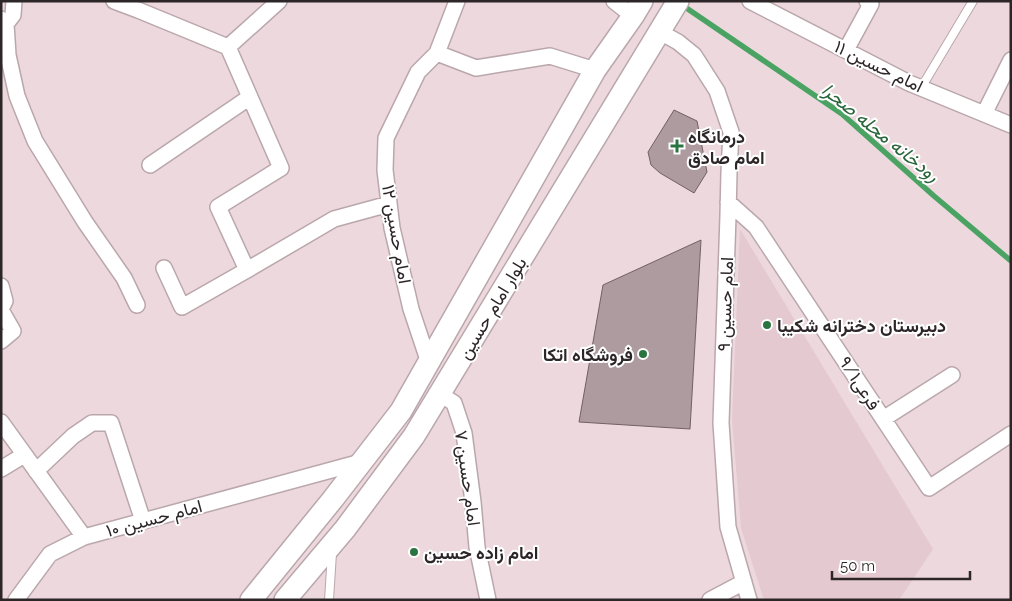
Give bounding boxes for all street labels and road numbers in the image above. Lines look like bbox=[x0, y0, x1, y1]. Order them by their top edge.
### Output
street label: امام حسین ۱۱ bbox=[830, 35, 927, 98]
street label: امام حسین ۱۲ bbox=[376, 183, 416, 286]
street label: بلوار امام حسین bbox=[453, 253, 532, 364]
street label: امام حسین ۹ bbox=[713, 256, 739, 352]
street label: فرعی۹/۱ bbox=[834, 352, 885, 414]
street label: امام حسین ۷ bbox=[449, 429, 485, 527]
street label: امام حسین ۱۰ bbox=[104, 495, 205, 543]

